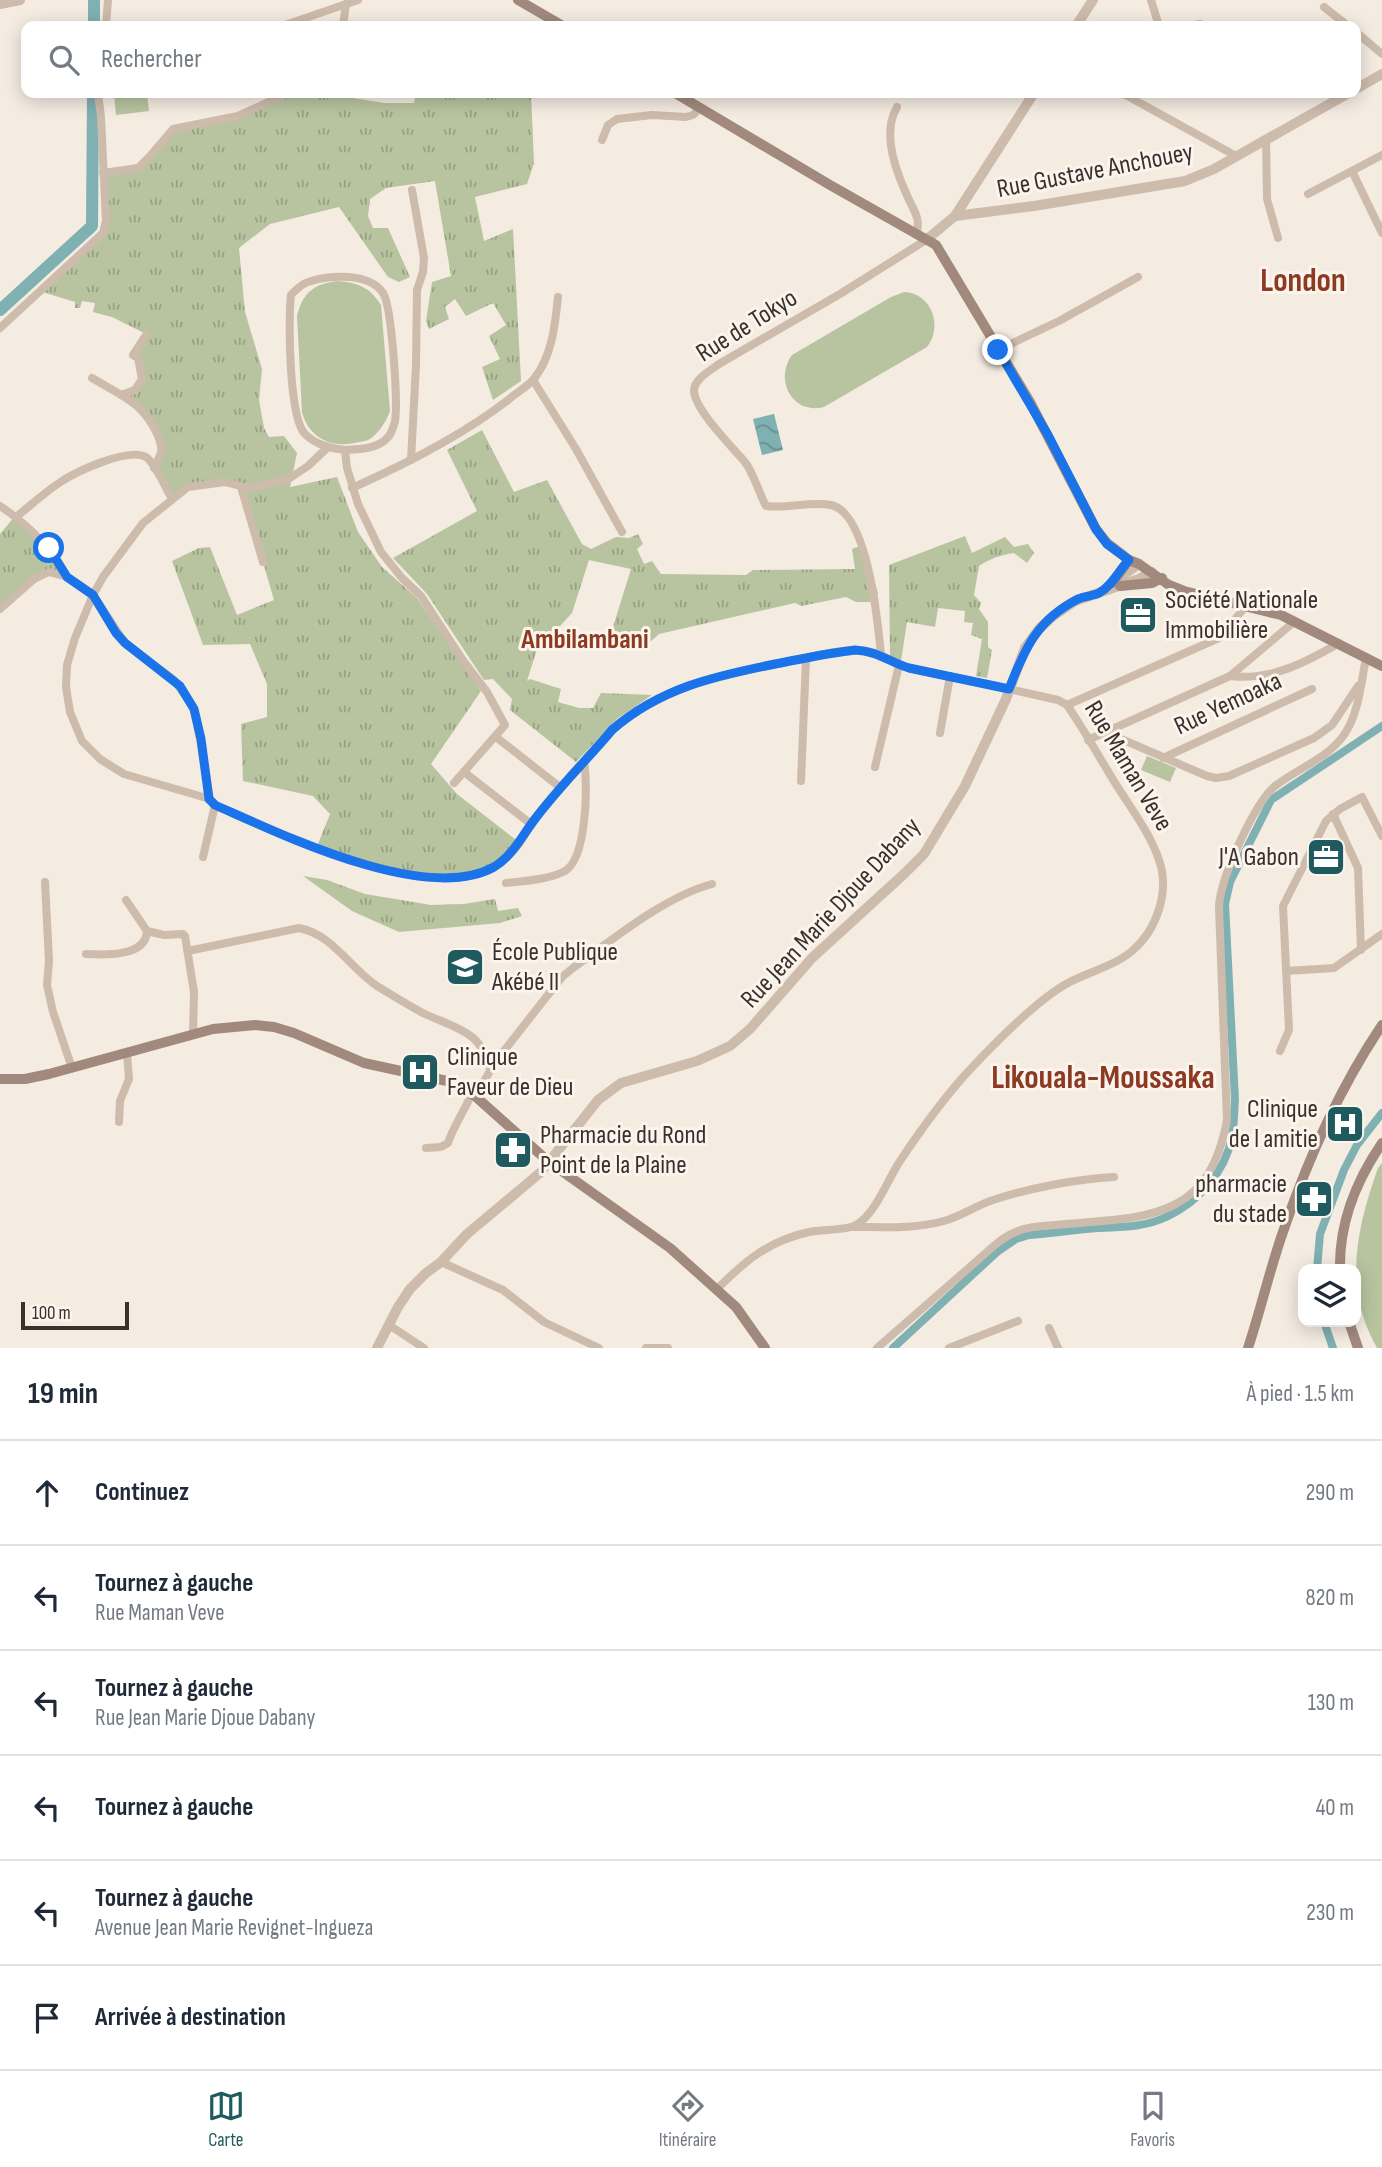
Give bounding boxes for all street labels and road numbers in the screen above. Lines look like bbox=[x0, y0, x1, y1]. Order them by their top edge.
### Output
street label: Rue Gustave Anchouey bbox=[994, 137, 1196, 205]
street label: Rue de Tokyo bbox=[691, 283, 803, 369]
street label: Rue Yemoaka bbox=[1169, 666, 1287, 742]
street label: Rue Maman Veve bbox=[1077, 695, 1179, 837]
street label: Rue Jean Marie Djoue Dabany bbox=[735, 811, 927, 1015]

